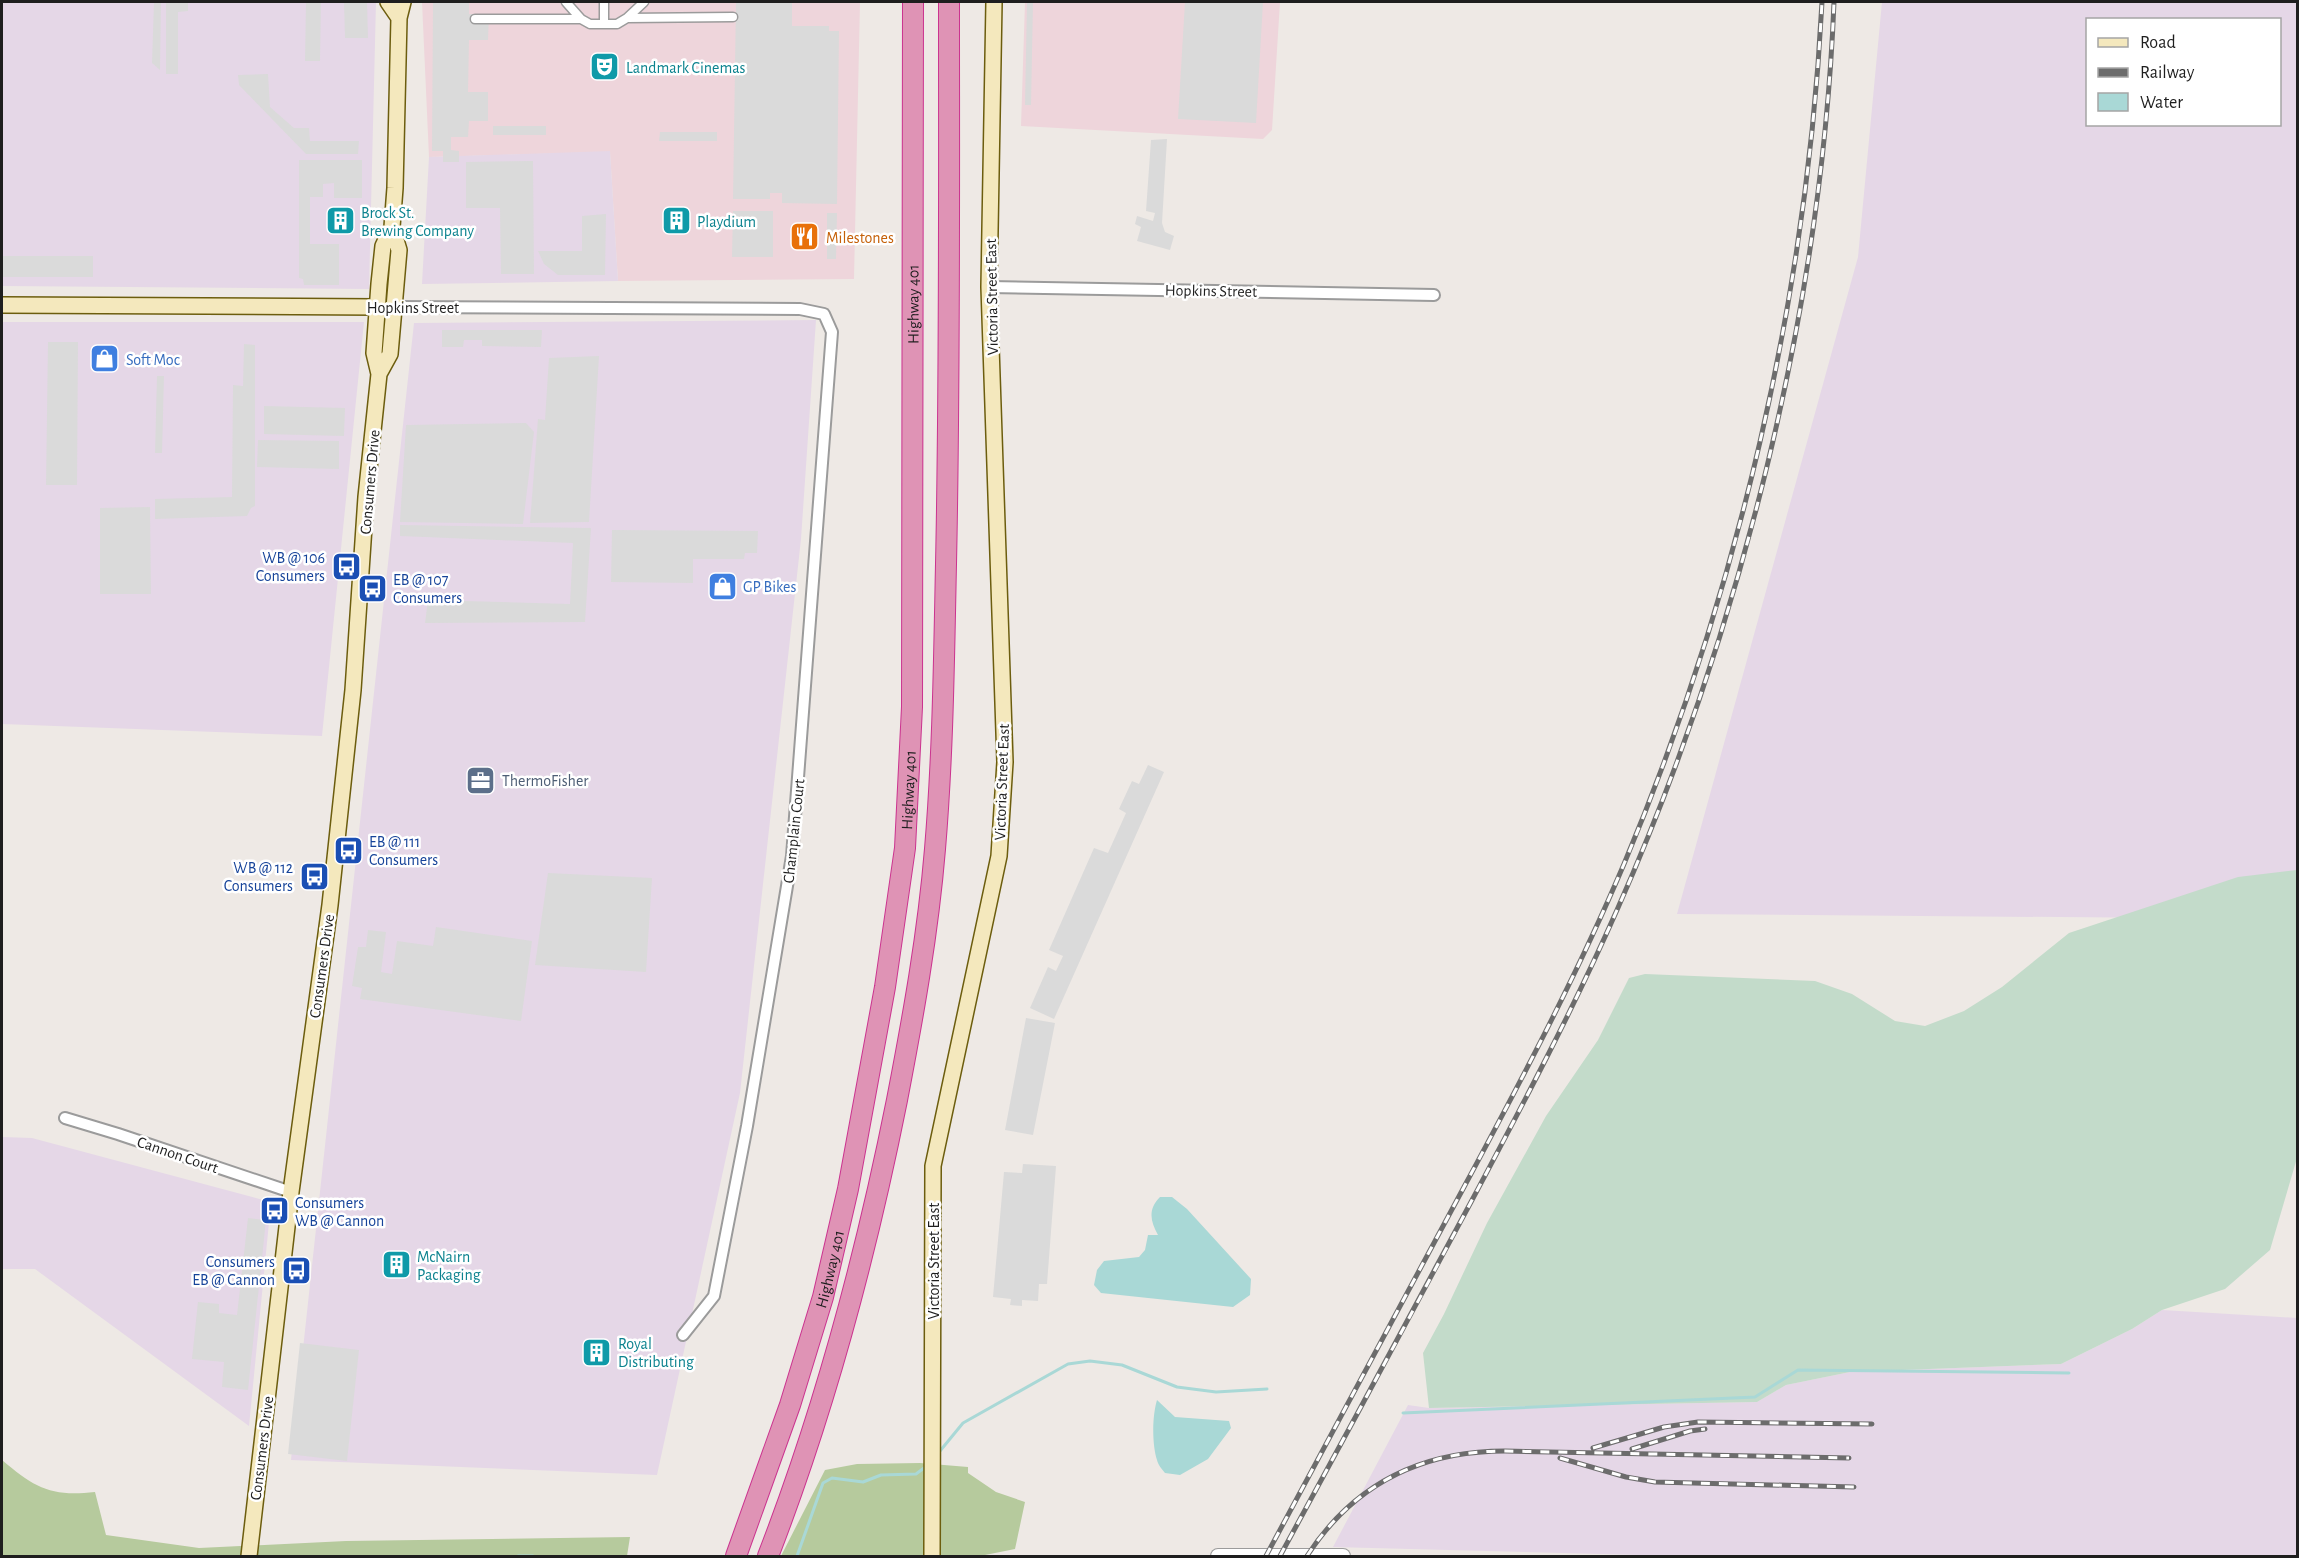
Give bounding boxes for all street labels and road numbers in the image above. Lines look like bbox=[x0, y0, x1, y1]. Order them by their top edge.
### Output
street label: Victoria Street East bbox=[983, 238, 1001, 356]
street label: Highway 401 bbox=[906, 264, 923, 344]
street label: Hopkins Street bbox=[1165, 282, 1257, 300]
street label: Hopkins Street bbox=[367, 300, 459, 316]
street label: Consumers Drive bbox=[357, 429, 383, 535]
street label: Victoria Street East bbox=[992, 723, 1012, 841]
street label: Highway 401 bbox=[899, 750, 919, 830]
street label: Champlain Court bbox=[781, 778, 807, 884]
street label: Consumers Drive bbox=[307, 913, 337, 1019]
street label: Cannon Court bbox=[135, 1134, 220, 1176]
street label: Victoria Street East bbox=[926, 1203, 942, 1319]
street label: Highway 401 bbox=[813, 1229, 847, 1310]
street label: Consumers Drive bbox=[248, 1395, 276, 1501]

